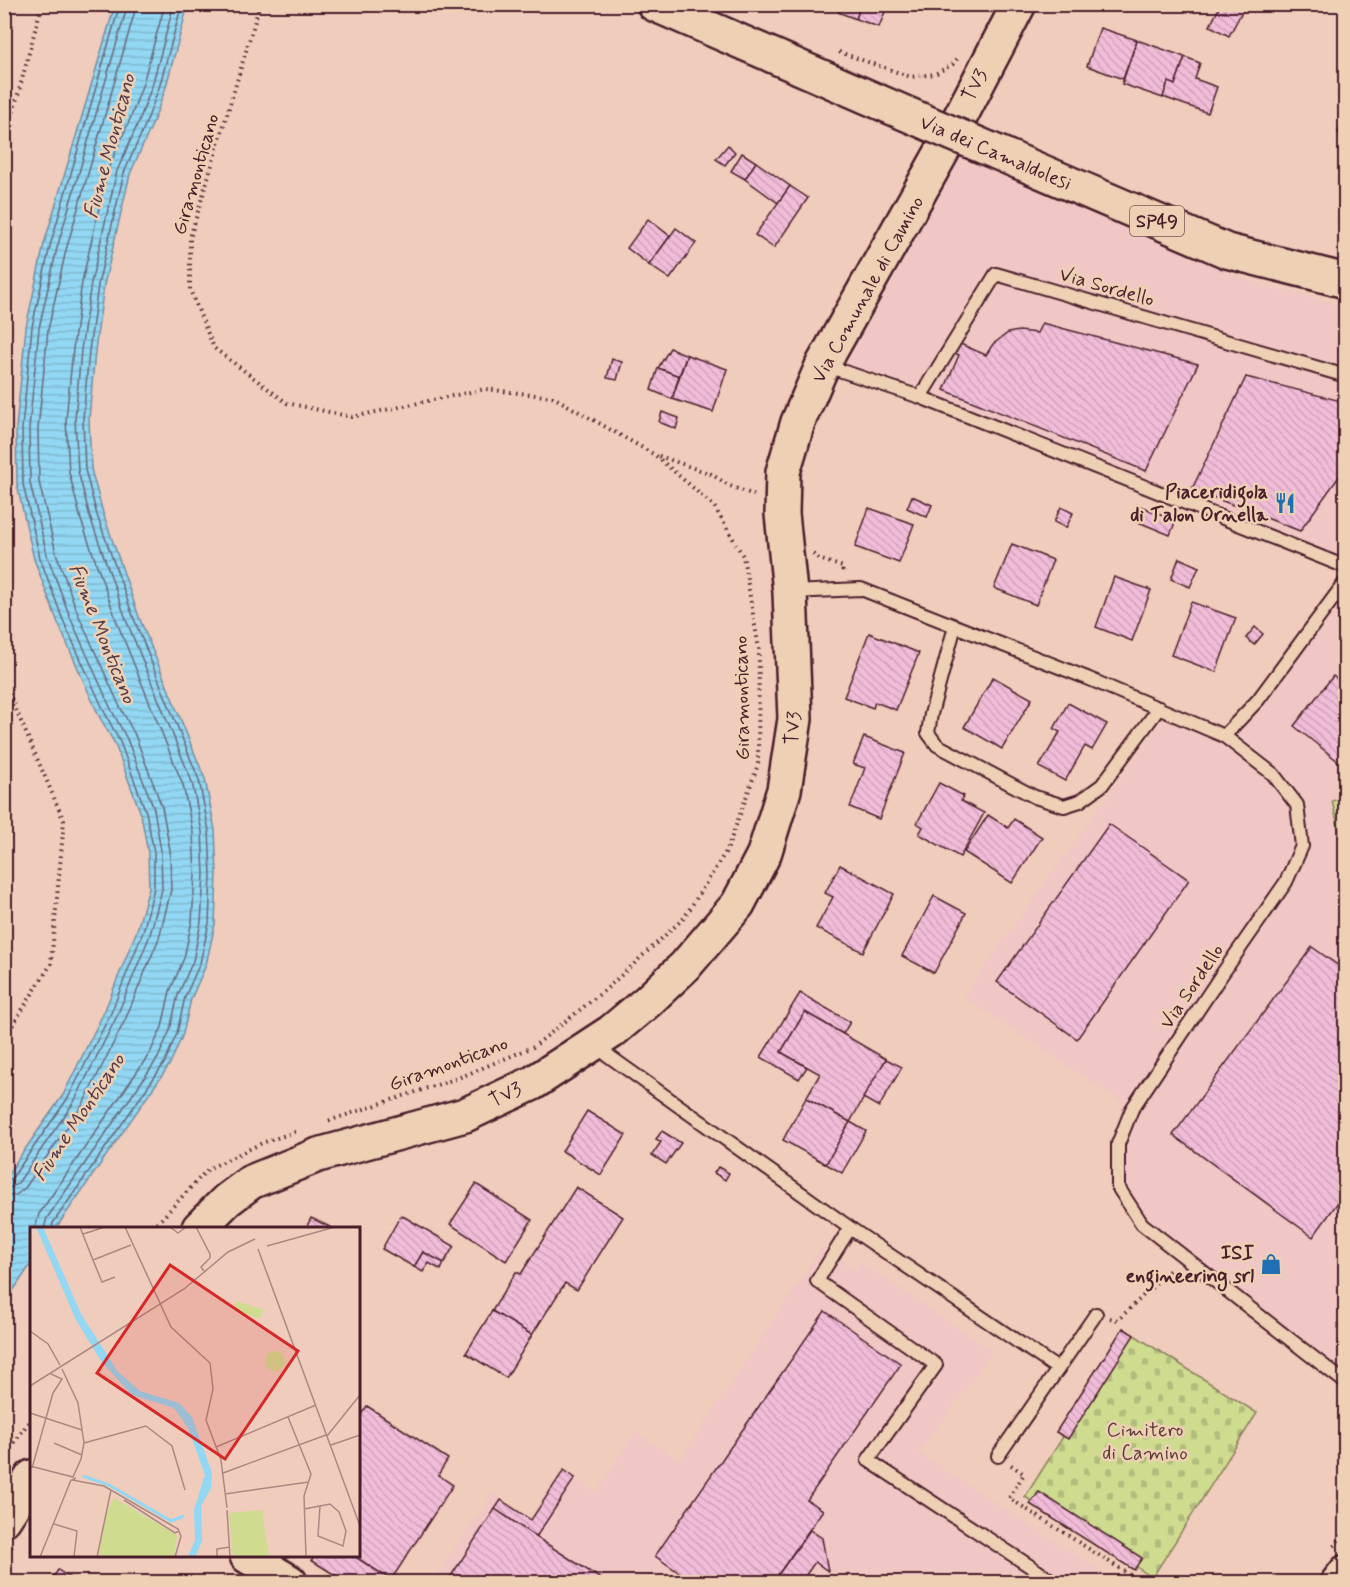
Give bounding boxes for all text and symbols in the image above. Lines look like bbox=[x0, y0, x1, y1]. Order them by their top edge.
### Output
street label: TV3 bbox=[956, 65, 995, 107]
water label: Fiume Monticano bbox=[77, 70, 143, 221]
street label: Via dei Camaldolesi bbox=[915, 109, 1076, 198]
street label: Giramonticano bbox=[166, 111, 227, 238]
street label: Via Comunale di Camino bbox=[806, 191, 931, 388]
road number: SP49 bbox=[1130, 206, 1184, 236]
street label: Via Sordello bbox=[1056, 261, 1157, 314]
place label: Piaceridigola di Talon Ornella bbox=[1130, 479, 1269, 529]
restaurant icon: Piaceridigola di Talon Ornella bbox=[1273, 491, 1297, 515]
water label: Fiume Monticano bbox=[61, 559, 143, 709]
street label: Giramonticano bbox=[728, 635, 757, 761]
street label: TV3 bbox=[779, 710, 808, 746]
street label: Via Sordello bbox=[1154, 939, 1231, 1035]
street label: Giramonticano bbox=[385, 1030, 512, 1098]
water label: Fiume Monticano bbox=[26, 1047, 133, 1187]
street label: TV3 bbox=[485, 1076, 527, 1115]
inset map bbox=[30, 1227, 360, 1557]
place label: ISI engineering srl bbox=[1125, 1240, 1254, 1292]
shop icon: ISI engineering srl bbox=[1259, 1252, 1283, 1276]
park label: Cimitero di Camino bbox=[1102, 1417, 1188, 1467]

